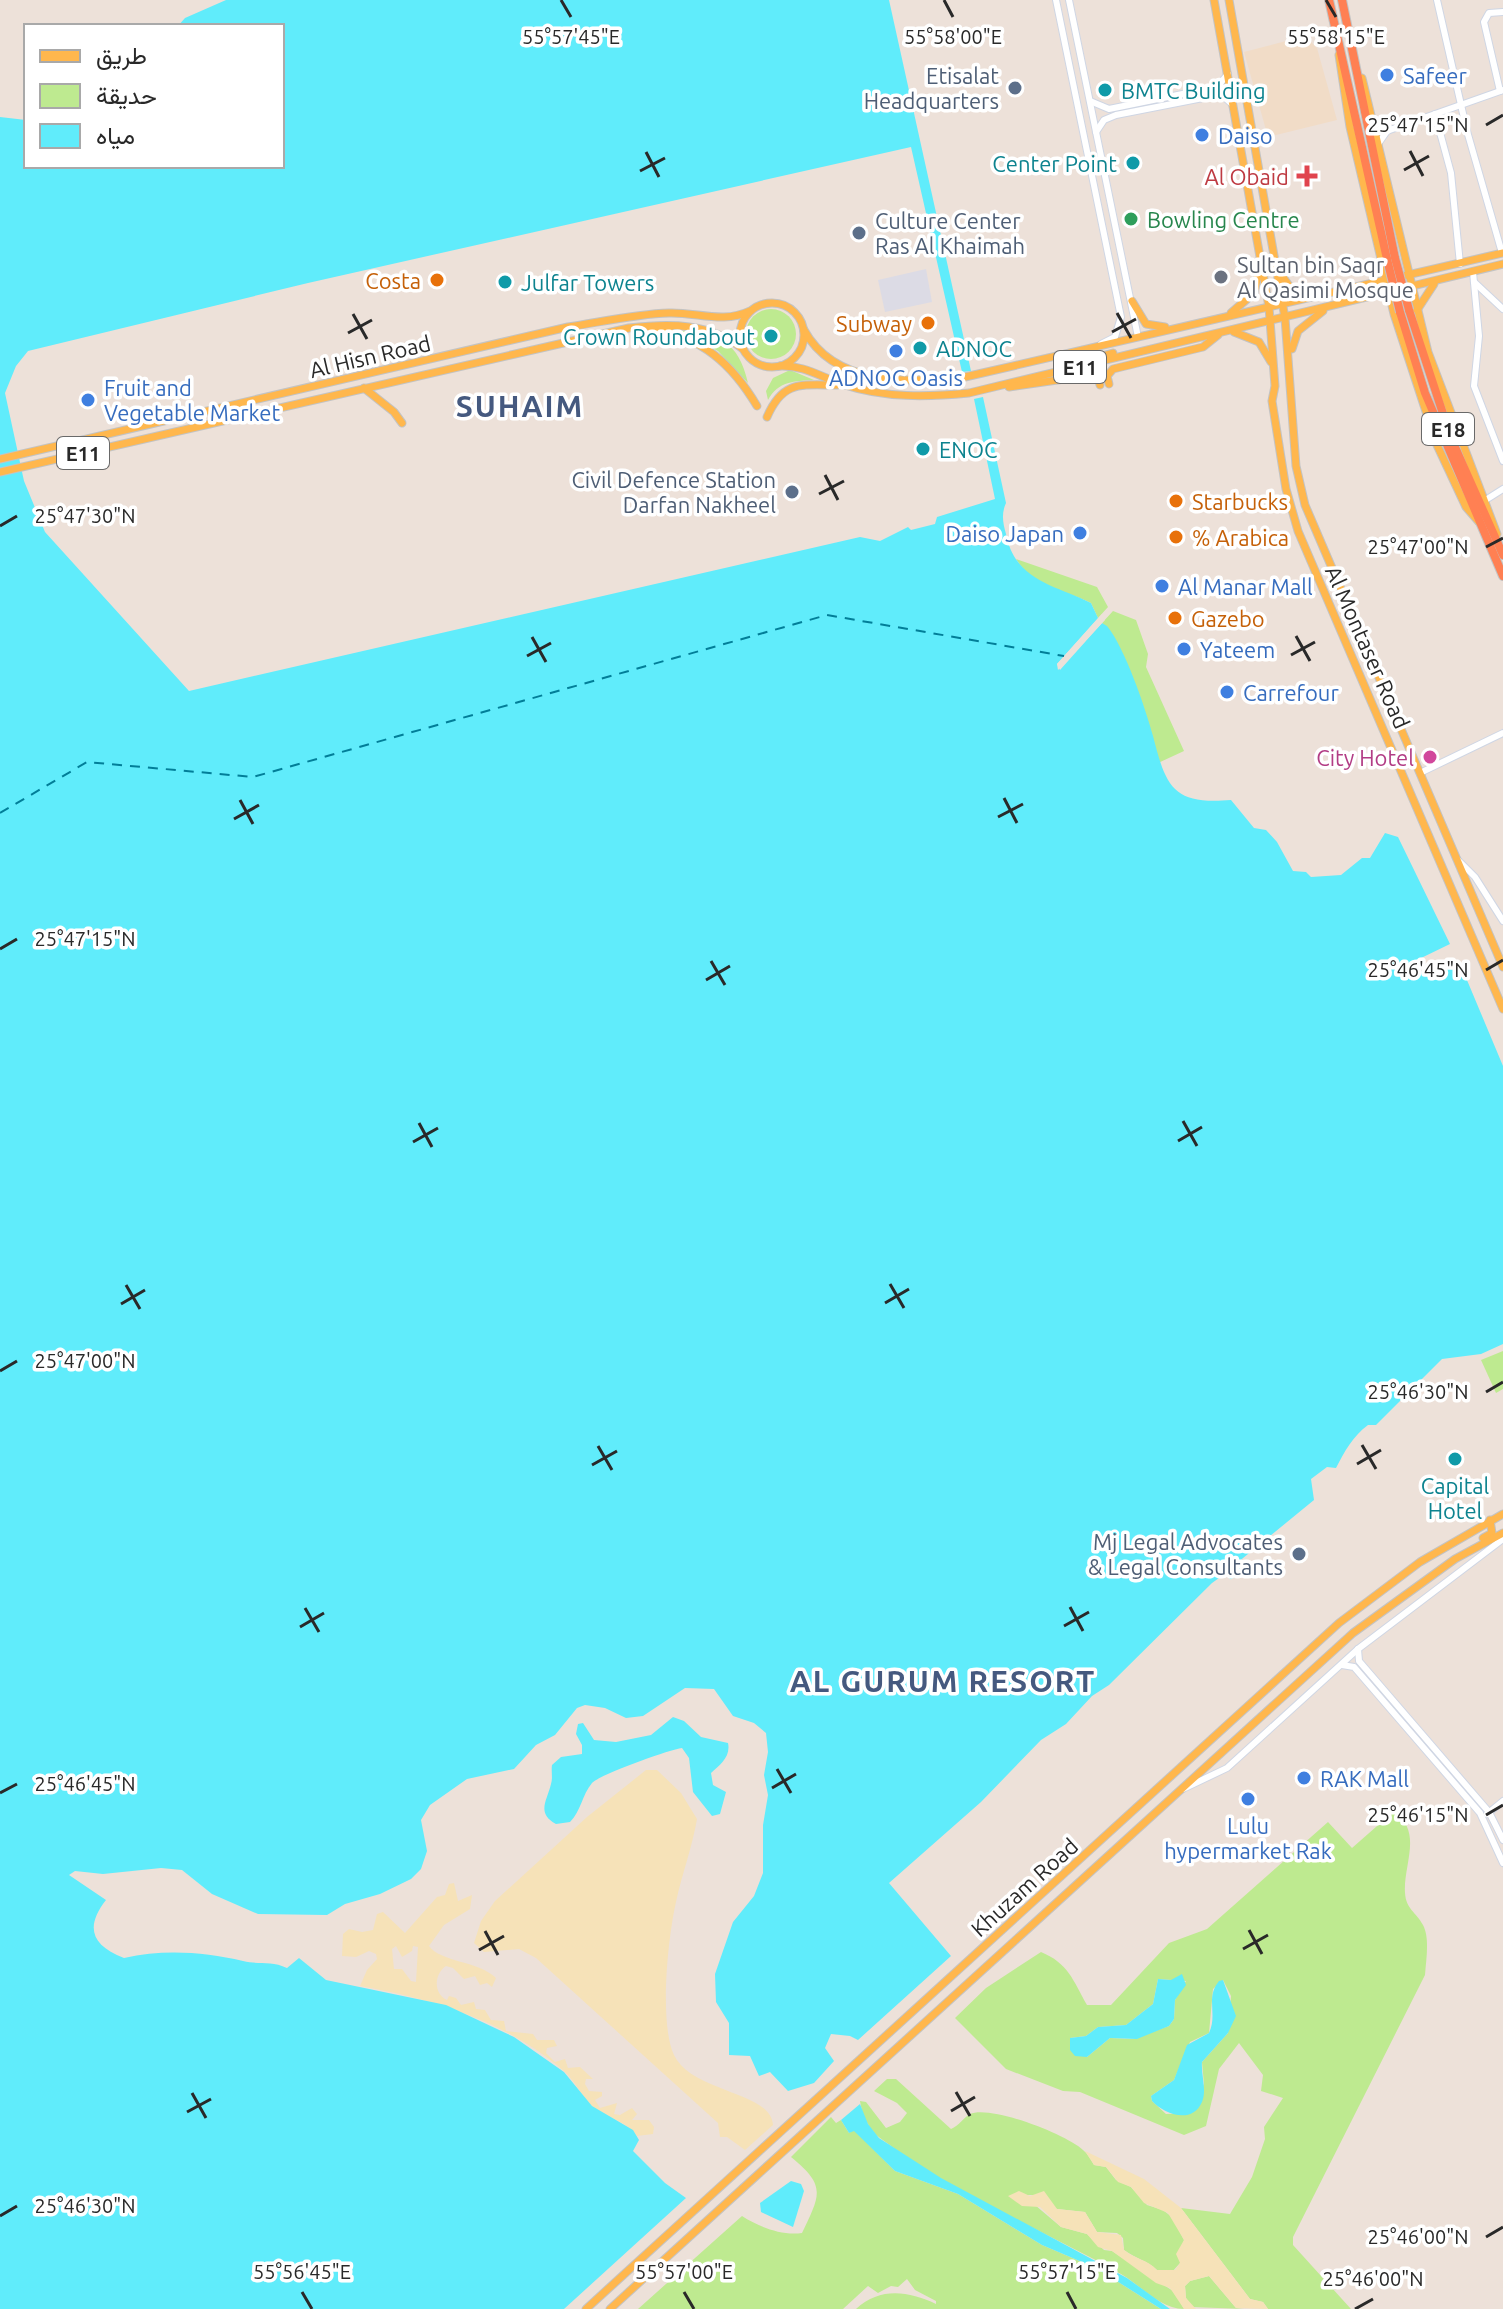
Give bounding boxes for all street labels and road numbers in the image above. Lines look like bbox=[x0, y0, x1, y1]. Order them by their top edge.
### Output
street label: Al Hisn Road bbox=[307, 330, 433, 382]
road number: E11 bbox=[1054, 351, 1106, 383]
road number: E18 bbox=[1422, 413, 1474, 445]
road number: E11 bbox=[57, 437, 109, 469]
street label: Al Montaser Road bbox=[1321, 562, 1415, 732]
street label: Khuzam Road bbox=[966, 1833, 1082, 1941]

